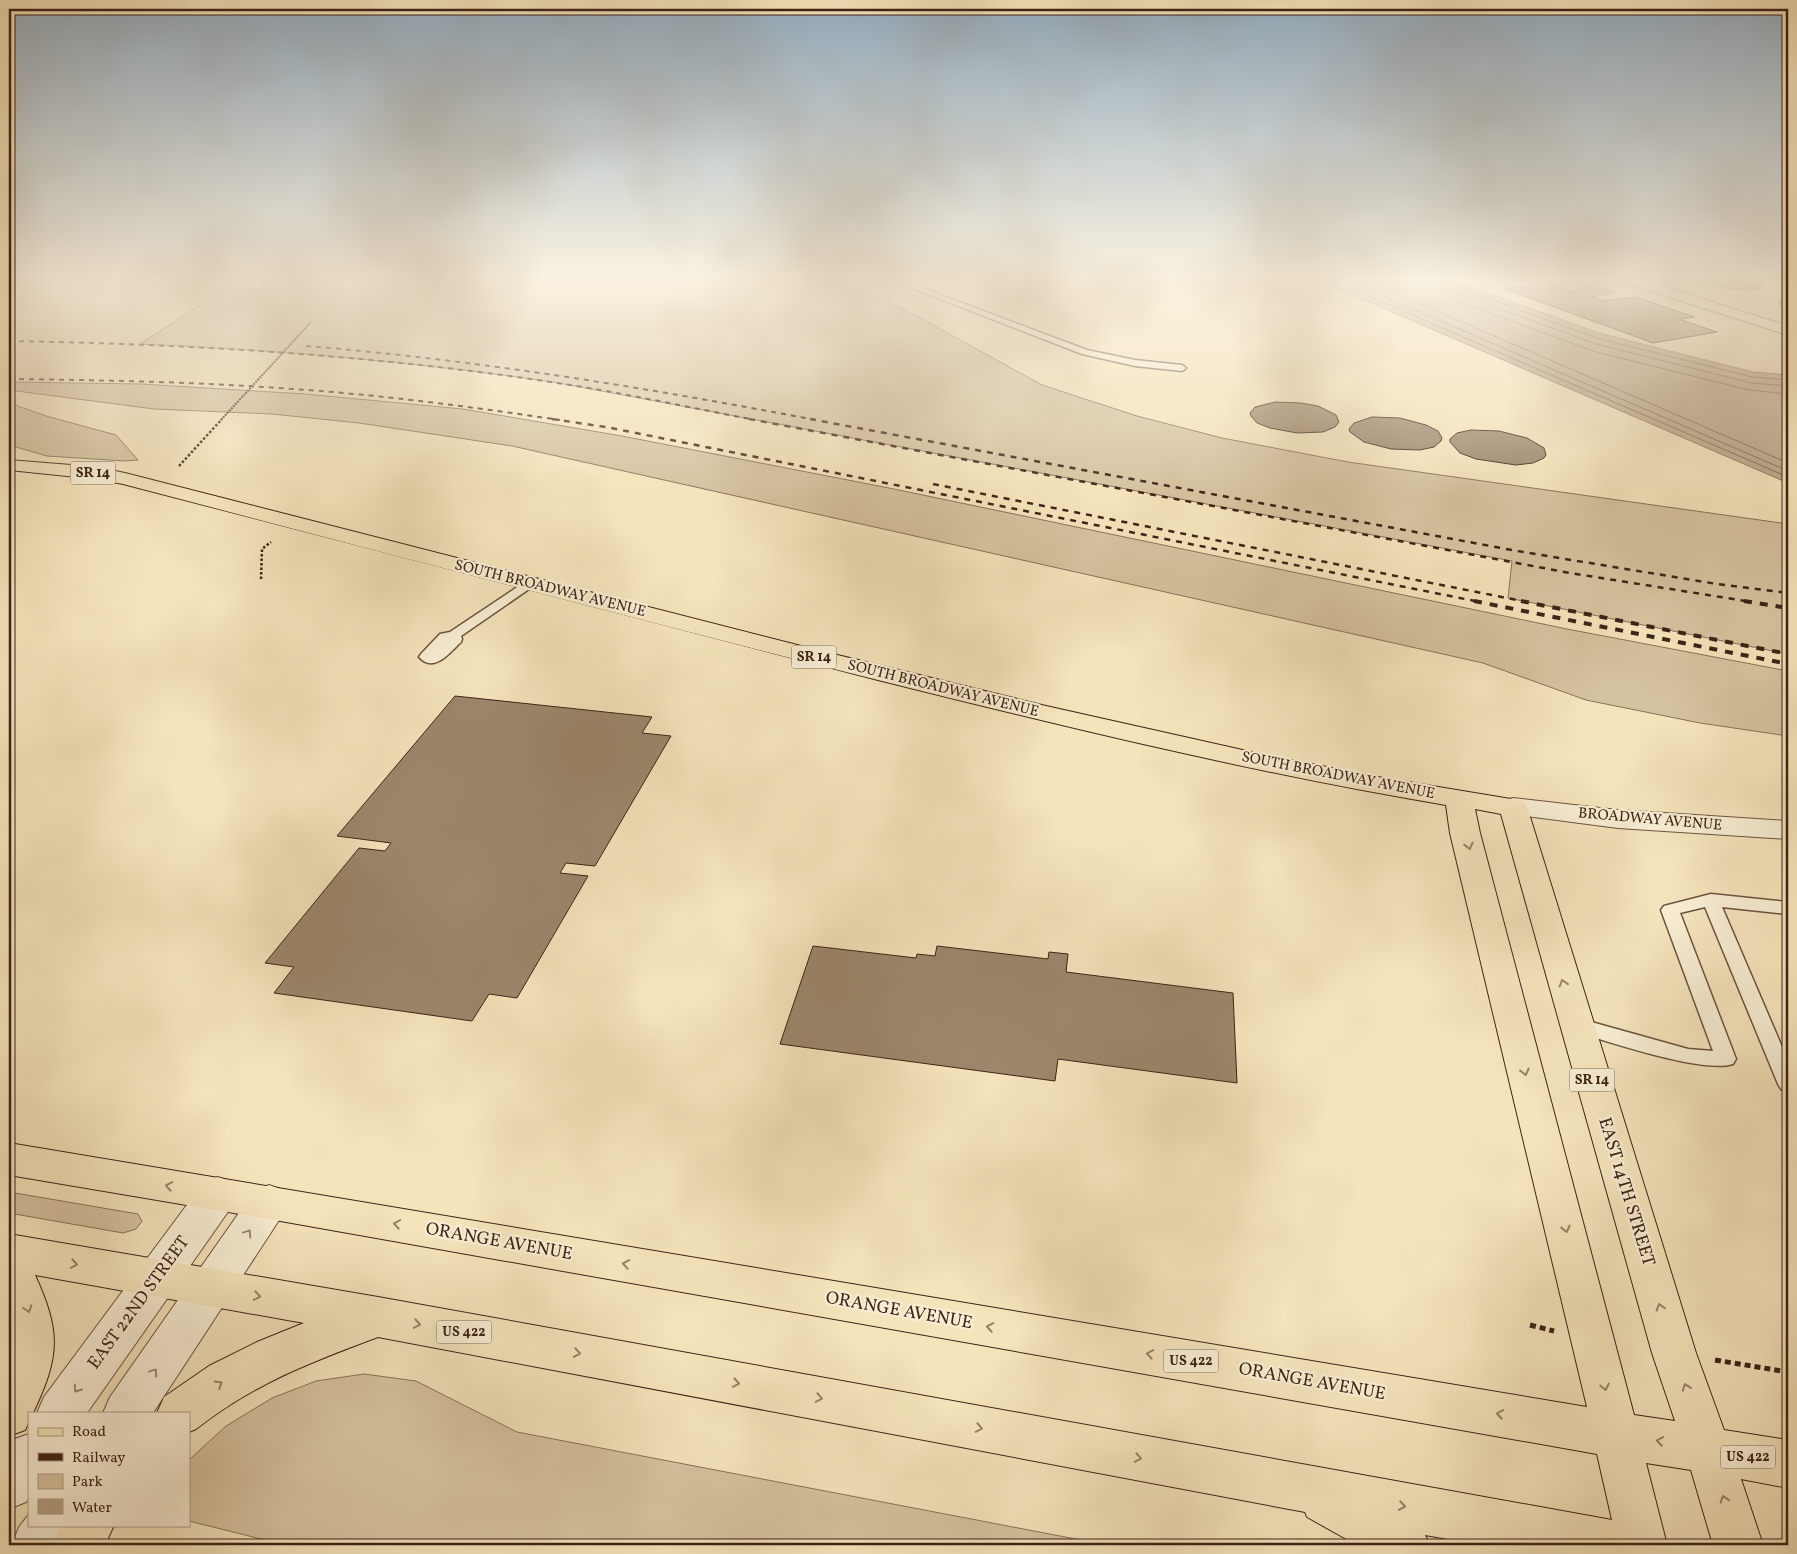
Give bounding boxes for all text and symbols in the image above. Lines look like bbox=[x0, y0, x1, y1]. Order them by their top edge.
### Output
road number: SR 14 bbox=[70, 462, 116, 484]
street label: SOUTH BROADWAY AVENUE bbox=[452, 555, 648, 623]
road number: SR 14 bbox=[792, 646, 836, 669]
street label: SOUTH BROADWAY AVENUE bbox=[845, 655, 1041, 723]
street label: SOUTH BROADWAY AVENUE bbox=[1240, 747, 1436, 805]
street label: BROADWAY AVENUE bbox=[1577, 803, 1723, 837]
one-way arrow bbox=[1463, 842, 1474, 851]
one-way arrow bbox=[1559, 980, 1569, 988]
one-way arrow bbox=[1520, 1067, 1530, 1075]
road number: SR 14 bbox=[1570, 1068, 1614, 1092]
street label: EAST 14TH STREET bbox=[1591, 1114, 1661, 1270]
one-way arrow bbox=[164, 1181, 173, 1191]
street label: ORANGE AVENUE bbox=[424, 1217, 574, 1267]
one-way arrow bbox=[392, 1220, 401, 1230]
one-way arrow bbox=[1560, 1224, 1571, 1233]
one-way arrow bbox=[242, 1229, 251, 1239]
street label: EAST 22ND STREET bbox=[82, 1231, 196, 1375]
one-way arrow bbox=[70, 1258, 78, 1268]
one-way arrow bbox=[621, 1260, 630, 1270]
street label: ORANGE AVENUE bbox=[824, 1286, 974, 1336]
one-way arrow bbox=[252, 1290, 261, 1300]
one-way arrow bbox=[1656, 1303, 1666, 1311]
one-way arrow bbox=[23, 1305, 33, 1313]
one-way arrow bbox=[412, 1318, 421, 1328]
road number: US 422 bbox=[436, 1320, 492, 1344]
one-way arrow bbox=[986, 1322, 994, 1332]
one-way arrow bbox=[572, 1348, 581, 1358]
one-way arrow bbox=[1146, 1350, 1155, 1360]
road number: US 422 bbox=[1164, 1350, 1218, 1372]
street label: ORANGE AVENUE bbox=[1237, 1357, 1387, 1407]
one-way arrow bbox=[148, 1369, 157, 1378]
one-way arrow bbox=[732, 1377, 741, 1387]
one-way arrow bbox=[214, 1381, 223, 1391]
one-way arrow bbox=[1599, 1382, 1610, 1391]
one-way arrow bbox=[74, 1383, 83, 1393]
one-way arrow bbox=[1682, 1383, 1692, 1392]
one-way arrow bbox=[814, 1392, 823, 1403]
one-way arrow bbox=[1496, 1410, 1505, 1420]
legend bbox=[28, 1412, 190, 1526]
text: Road bbox=[72, 1422, 106, 1443]
one-way arrow bbox=[974, 1422, 983, 1432]
one-way arrow bbox=[1656, 1437, 1665, 1447]
road number: US 422 bbox=[1720, 1445, 1776, 1468]
text: Railway bbox=[72, 1448, 125, 1469]
one-way arrow bbox=[1134, 1452, 1143, 1462]
text: Park bbox=[72, 1472, 103, 1493]
one-way arrow bbox=[1719, 1495, 1729, 1503]
text: Water bbox=[72, 1498, 112, 1519]
one-way arrow bbox=[1398, 1501, 1407, 1511]

